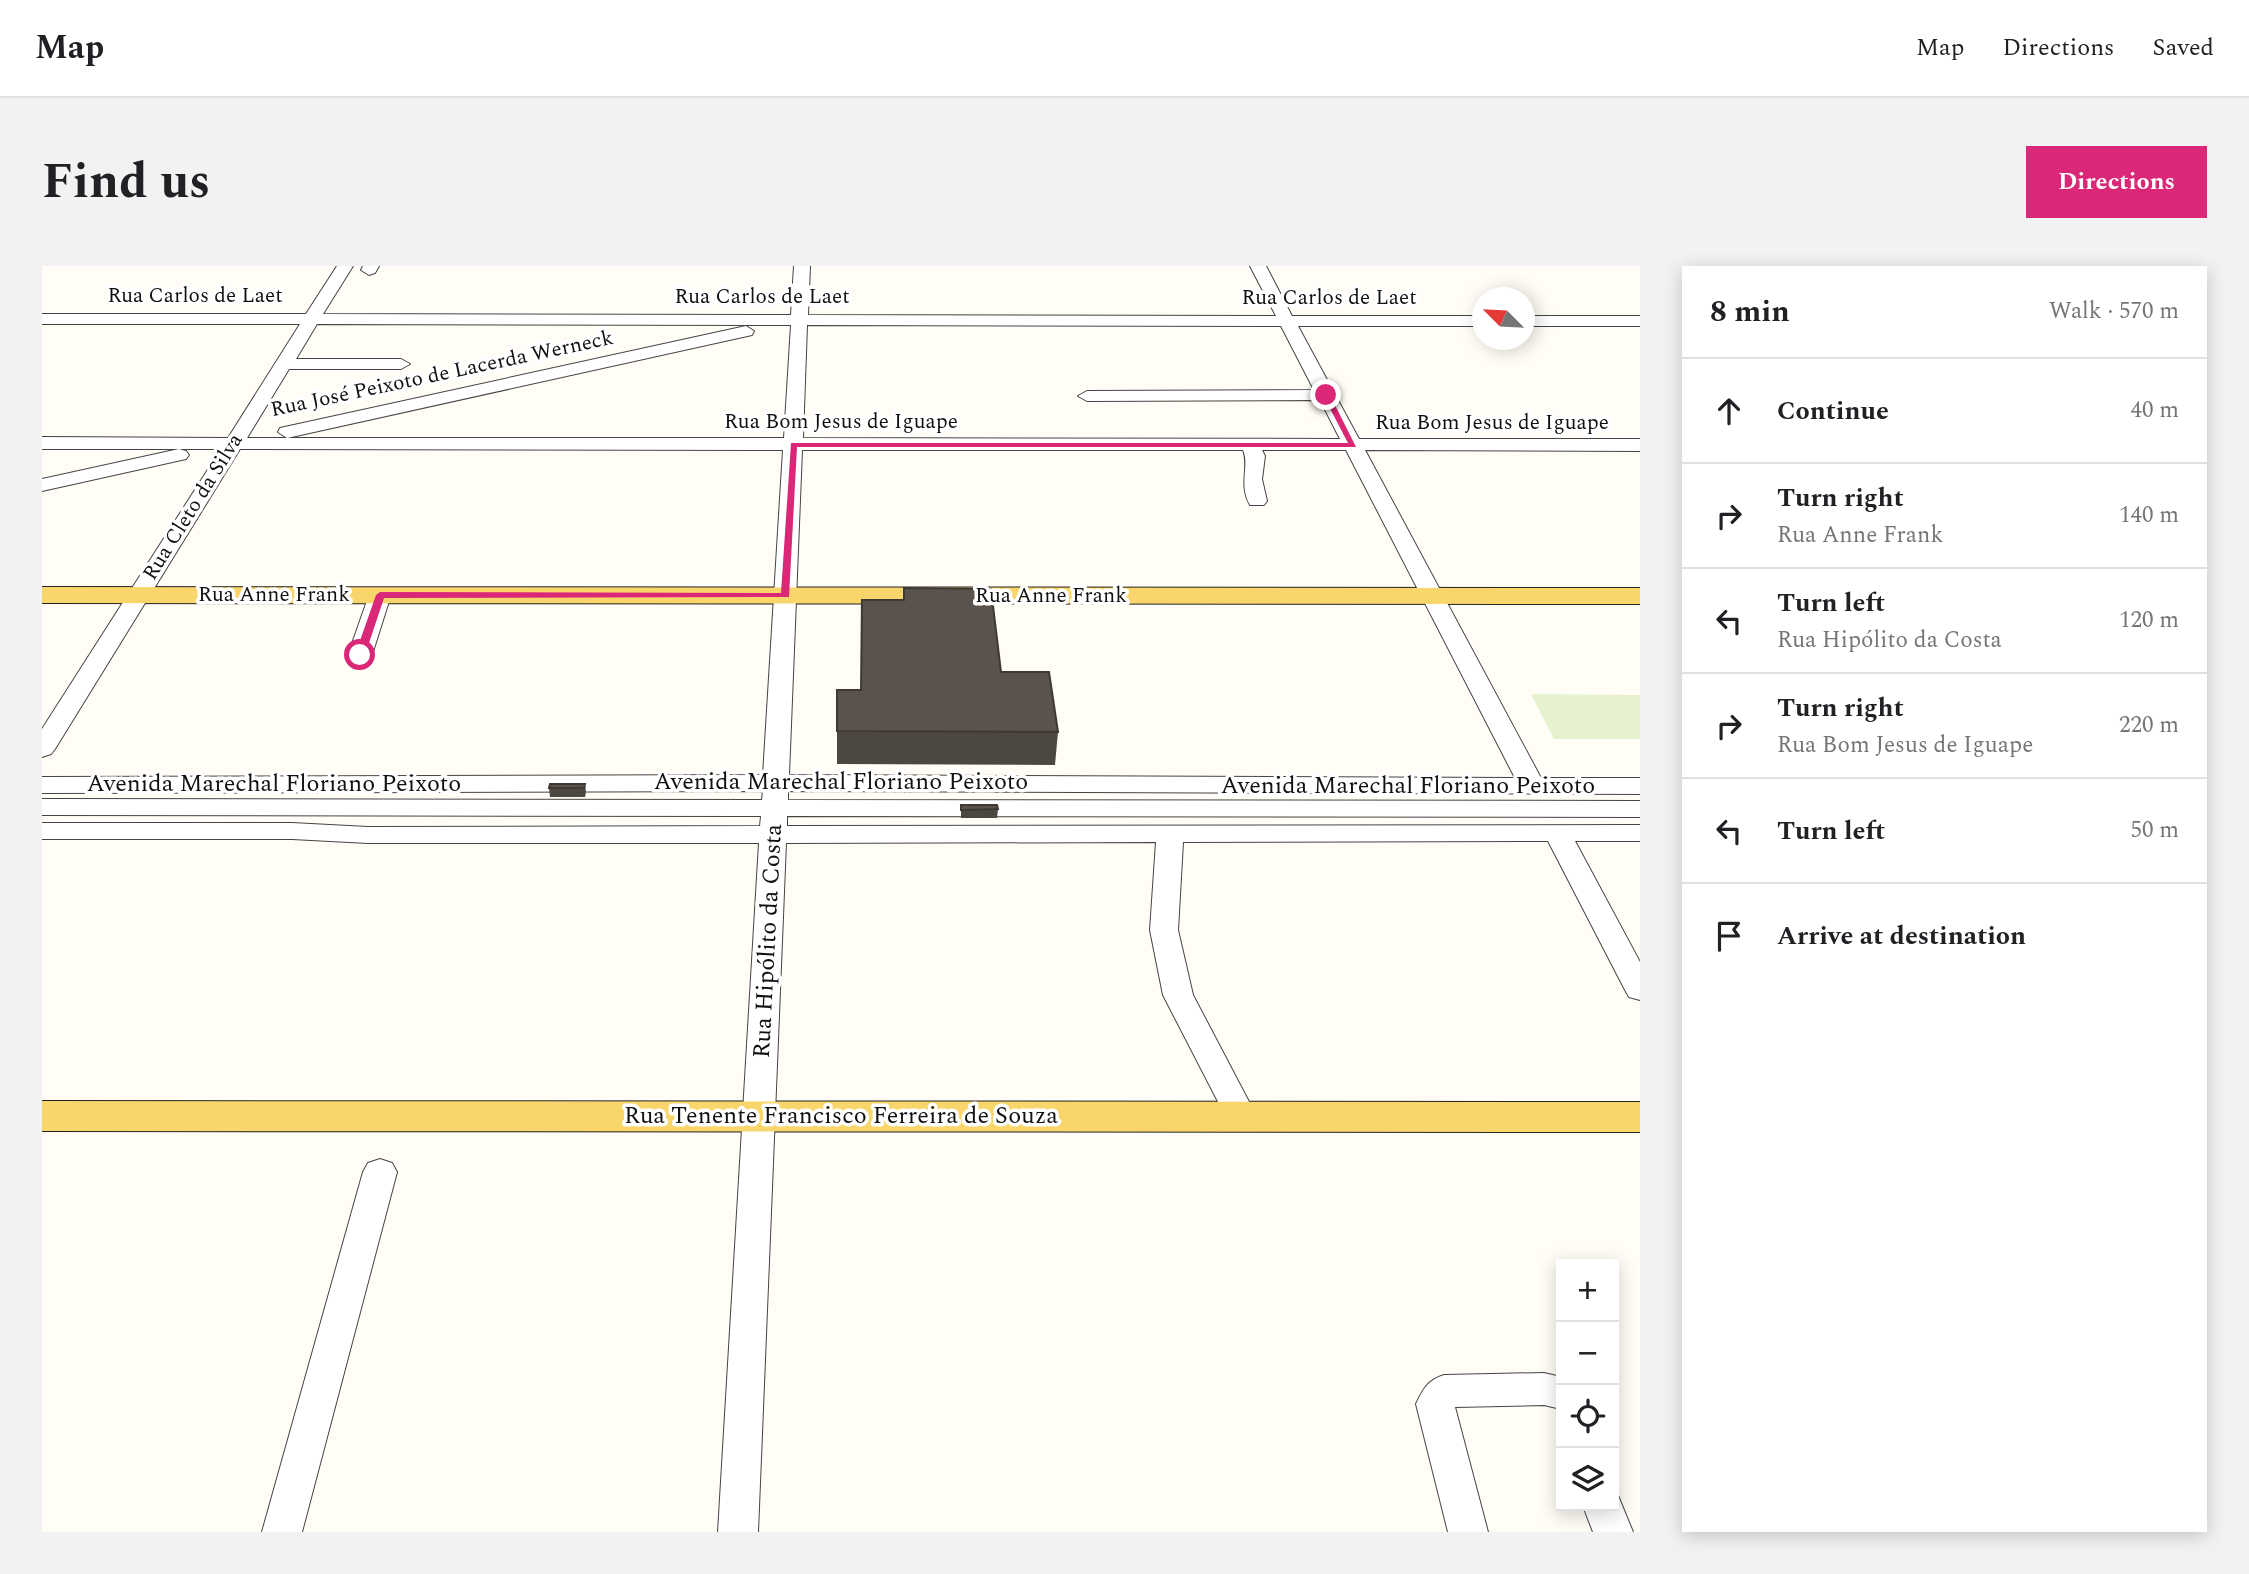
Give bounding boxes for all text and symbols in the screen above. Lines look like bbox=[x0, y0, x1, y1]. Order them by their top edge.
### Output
text: Map bbox=[35, 23, 104, 73]
text: Map bbox=[1916, 30, 1964, 66]
text: Directions bbox=[2002, 30, 2114, 66]
text: Saved bbox=[2152, 30, 2214, 66]
text: Find us bbox=[42, 145, 210, 220]
button: Directions bbox=[2026, 146, 2207, 218]
street label: Rua Carlos de Laet bbox=[107, 280, 283, 312]
street label: Rua Carlos de Laet bbox=[674, 281, 850, 313]
street label: Rua Carlos de Laet bbox=[1241, 282, 1417, 314]
north arrow bbox=[1472, 287, 1535, 350]
text: 8 min bbox=[1710, 289, 1790, 335]
text: Walk · 570 m bbox=[2049, 294, 2179, 329]
street label: Rua José Peixoto de Lacerda Werneck bbox=[268, 322, 616, 426]
route end bbox=[1310, 379, 1341, 410]
text: Continue bbox=[1777, 391, 1889, 431]
icon: ahead bbox=[1710, 392, 1748, 430]
text: 40 m bbox=[2130, 393, 2179, 428]
street label: Rua Bom Jesus de Iguape bbox=[724, 406, 958, 438]
street label: Rua Bom Jesus de Iguape bbox=[1375, 407, 1609, 439]
street label: Rua Cleto da Silva bbox=[135, 427, 252, 587]
text: Turn right bbox=[1777, 478, 1904, 518]
icon: right bbox=[1710, 497, 1748, 535]
text: 140 m bbox=[2119, 498, 2179, 533]
text: Rua Anne Frank bbox=[1777, 518, 1943, 553]
street label: Rua Anne Frank bbox=[198, 579, 350, 611]
street label: Rua Anne Frank bbox=[975, 580, 1127, 612]
text: Turn left bbox=[1777, 583, 1885, 623]
icon: left bbox=[1710, 602, 1748, 640]
text: 120 m bbox=[2119, 603, 2179, 638]
text: Rua Hipólito da Costa bbox=[1777, 623, 2002, 658]
route start bbox=[344, 639, 375, 670]
text: Turn right bbox=[1777, 688, 1904, 728]
icon: right bbox=[1710, 707, 1748, 745]
text: 220 m bbox=[2119, 708, 2179, 743]
text: Rua Bom Jesus de Iguape bbox=[1777, 728, 2033, 763]
street label: Avenida Marechal Floriano Peixoto bbox=[654, 764, 1028, 800]
street label: Avenida Marechal Floriano Peixoto bbox=[87, 766, 461, 802]
street label: Avenida Marechal Floriano Peixoto bbox=[1221, 768, 1595, 804]
text: Turn left bbox=[1777, 811, 1885, 851]
icon: left bbox=[1710, 812, 1748, 850]
text: 50 m bbox=[2130, 813, 2179, 848]
street label: Rua Hipólito da Costa bbox=[744, 823, 792, 1059]
text: Arrive at destination bbox=[1777, 916, 2026, 956]
icon: arrive bbox=[1710, 917, 1748, 955]
street label: Rua Tenente Francisco Ferreira de Souza bbox=[624, 1098, 1058, 1134]
map controls bbox=[1556, 1259, 1619, 1511]
button: + bbox=[1556, 1259, 1619, 1322]
button: − bbox=[1556, 1322, 1619, 1385]
button: locate bbox=[1556, 1385, 1619, 1448]
button: layers bbox=[1556, 1448, 1619, 1511]

